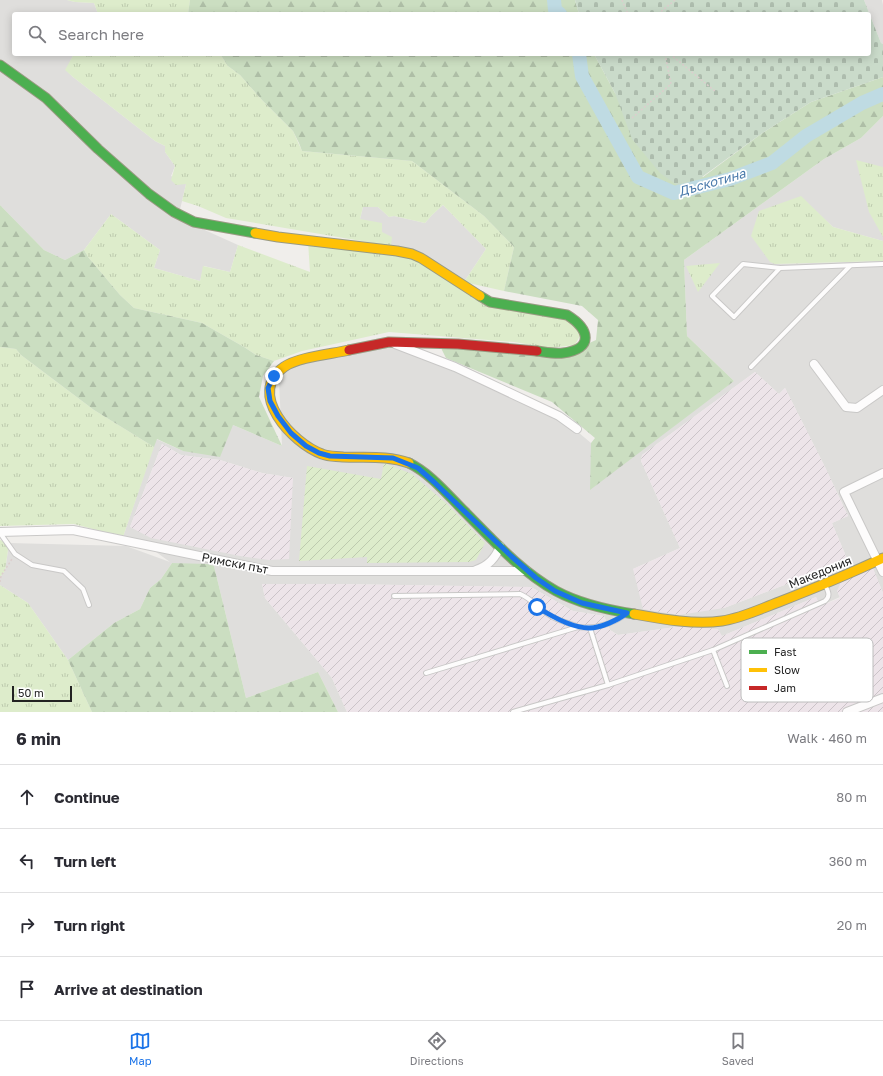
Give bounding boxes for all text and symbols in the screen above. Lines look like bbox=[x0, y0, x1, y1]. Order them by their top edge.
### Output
search box bbox=[12, 12, 871, 56]
icon: search bbox=[26, 23, 48, 45]
text: Search here bbox=[58, 25, 144, 43]
water label: Дъскотина bbox=[676, 165, 748, 199]
route end bbox=[265, 367, 283, 385]
street label: Римски път bbox=[201, 549, 270, 577]
street label: Македония bbox=[786, 553, 854, 591]
route start bbox=[528, 598, 546, 616]
legend bbox=[741, 638, 873, 702]
text: Fast bbox=[774, 645, 797, 658]
text: Slow bbox=[774, 663, 800, 676]
text: Jam bbox=[774, 681, 796, 694]
scale bar bbox=[12, 684, 72, 703]
text: 50 m bbox=[18, 686, 44, 699]
text: 6 min bbox=[16, 728, 61, 749]
text: Walk · 460 m bbox=[787, 730, 867, 746]
icon: ahead bbox=[16, 786, 38, 808]
text: Continue bbox=[54, 788, 120, 806]
text: 80 m bbox=[836, 789, 867, 805]
icon: left bbox=[16, 850, 38, 872]
text: Turn left bbox=[54, 852, 116, 870]
text: 360 m bbox=[829, 853, 867, 869]
icon: right bbox=[16, 914, 38, 936]
text: Turn right bbox=[54, 916, 125, 934]
text: 20 m bbox=[837, 917, 867, 933]
icon: arrive bbox=[16, 978, 38, 1000]
text: Arrive at destination bbox=[54, 980, 203, 998]
tab: Map bbox=[129, 1030, 152, 1067]
tab: Directions bbox=[410, 1030, 464, 1067]
tab: Saved bbox=[722, 1030, 754, 1067]

